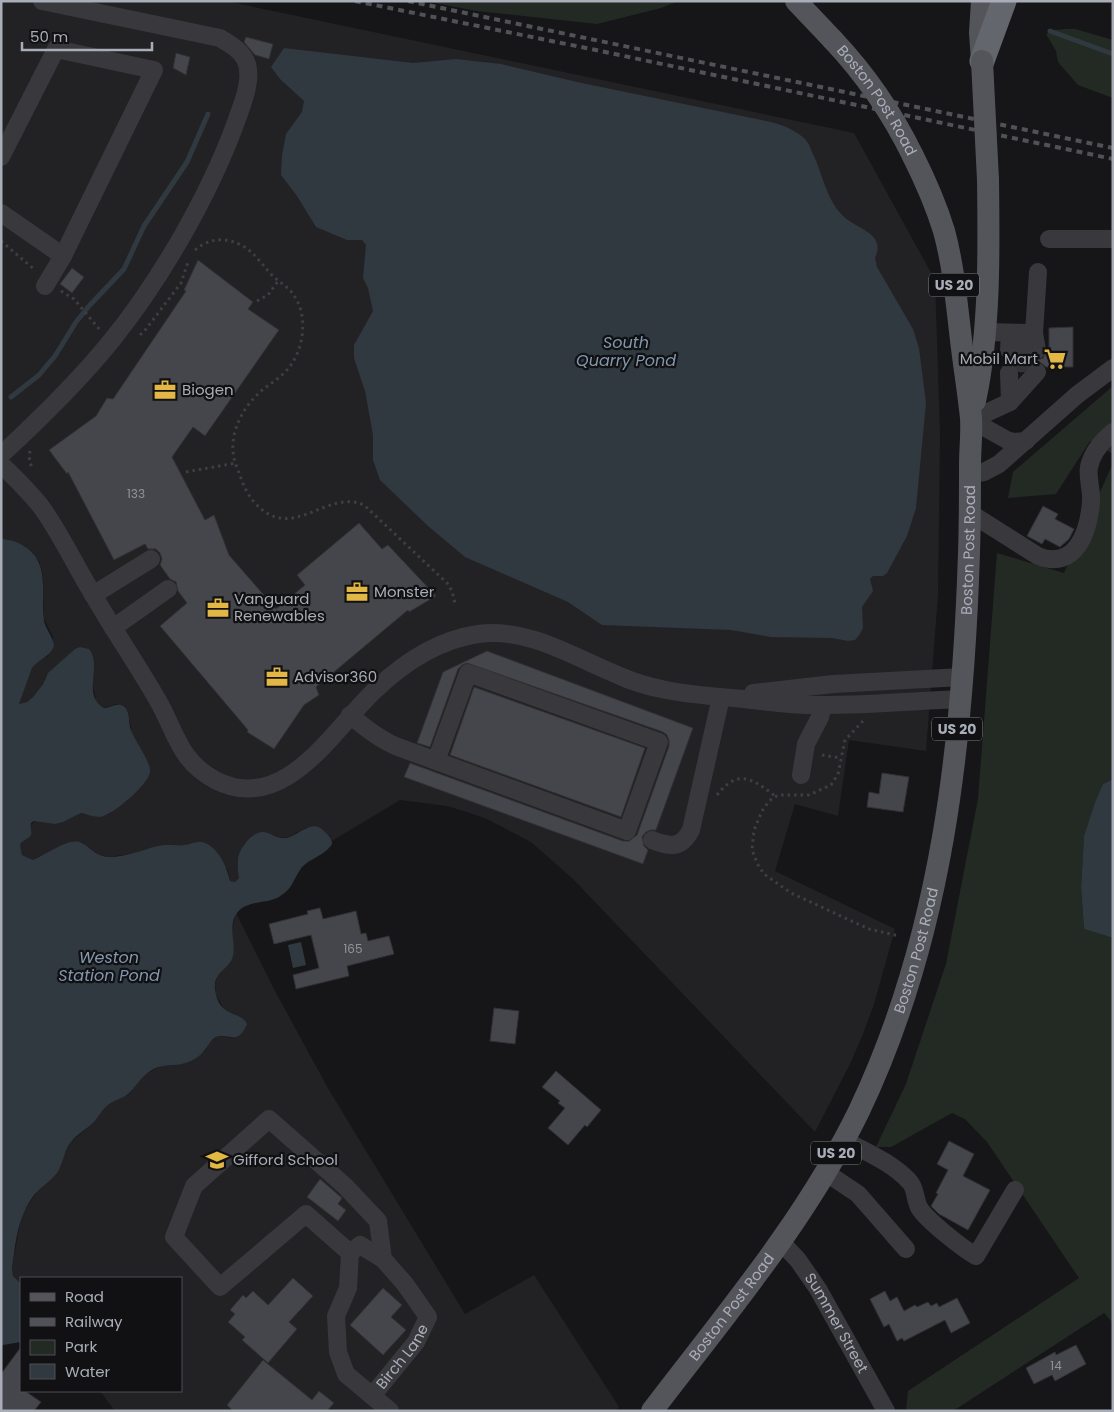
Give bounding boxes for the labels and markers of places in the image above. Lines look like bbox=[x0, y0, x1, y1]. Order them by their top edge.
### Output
supermarket icon: Mobil Mart bbox=[1042, 346, 1068, 372]
place label: Mobil Mart bbox=[960, 348, 1038, 369]
office icon: Biogen bbox=[152, 377, 178, 403]
place label: Biogen bbox=[182, 379, 234, 400]
office icon: Monster bbox=[344, 579, 370, 605]
place label: Monster bbox=[374, 581, 435, 602]
place label: Vanguard Renewables bbox=[234, 588, 325, 626]
office icon: Vanguard Renewables bbox=[205, 595, 231, 621]
office icon: Advisor360 bbox=[264, 664, 290, 690]
place label: Advisor360 bbox=[294, 666, 377, 687]
school or university icon: Gifford School bbox=[204, 1147, 230, 1173]
place label: Gifford School bbox=[233, 1149, 338, 1170]

